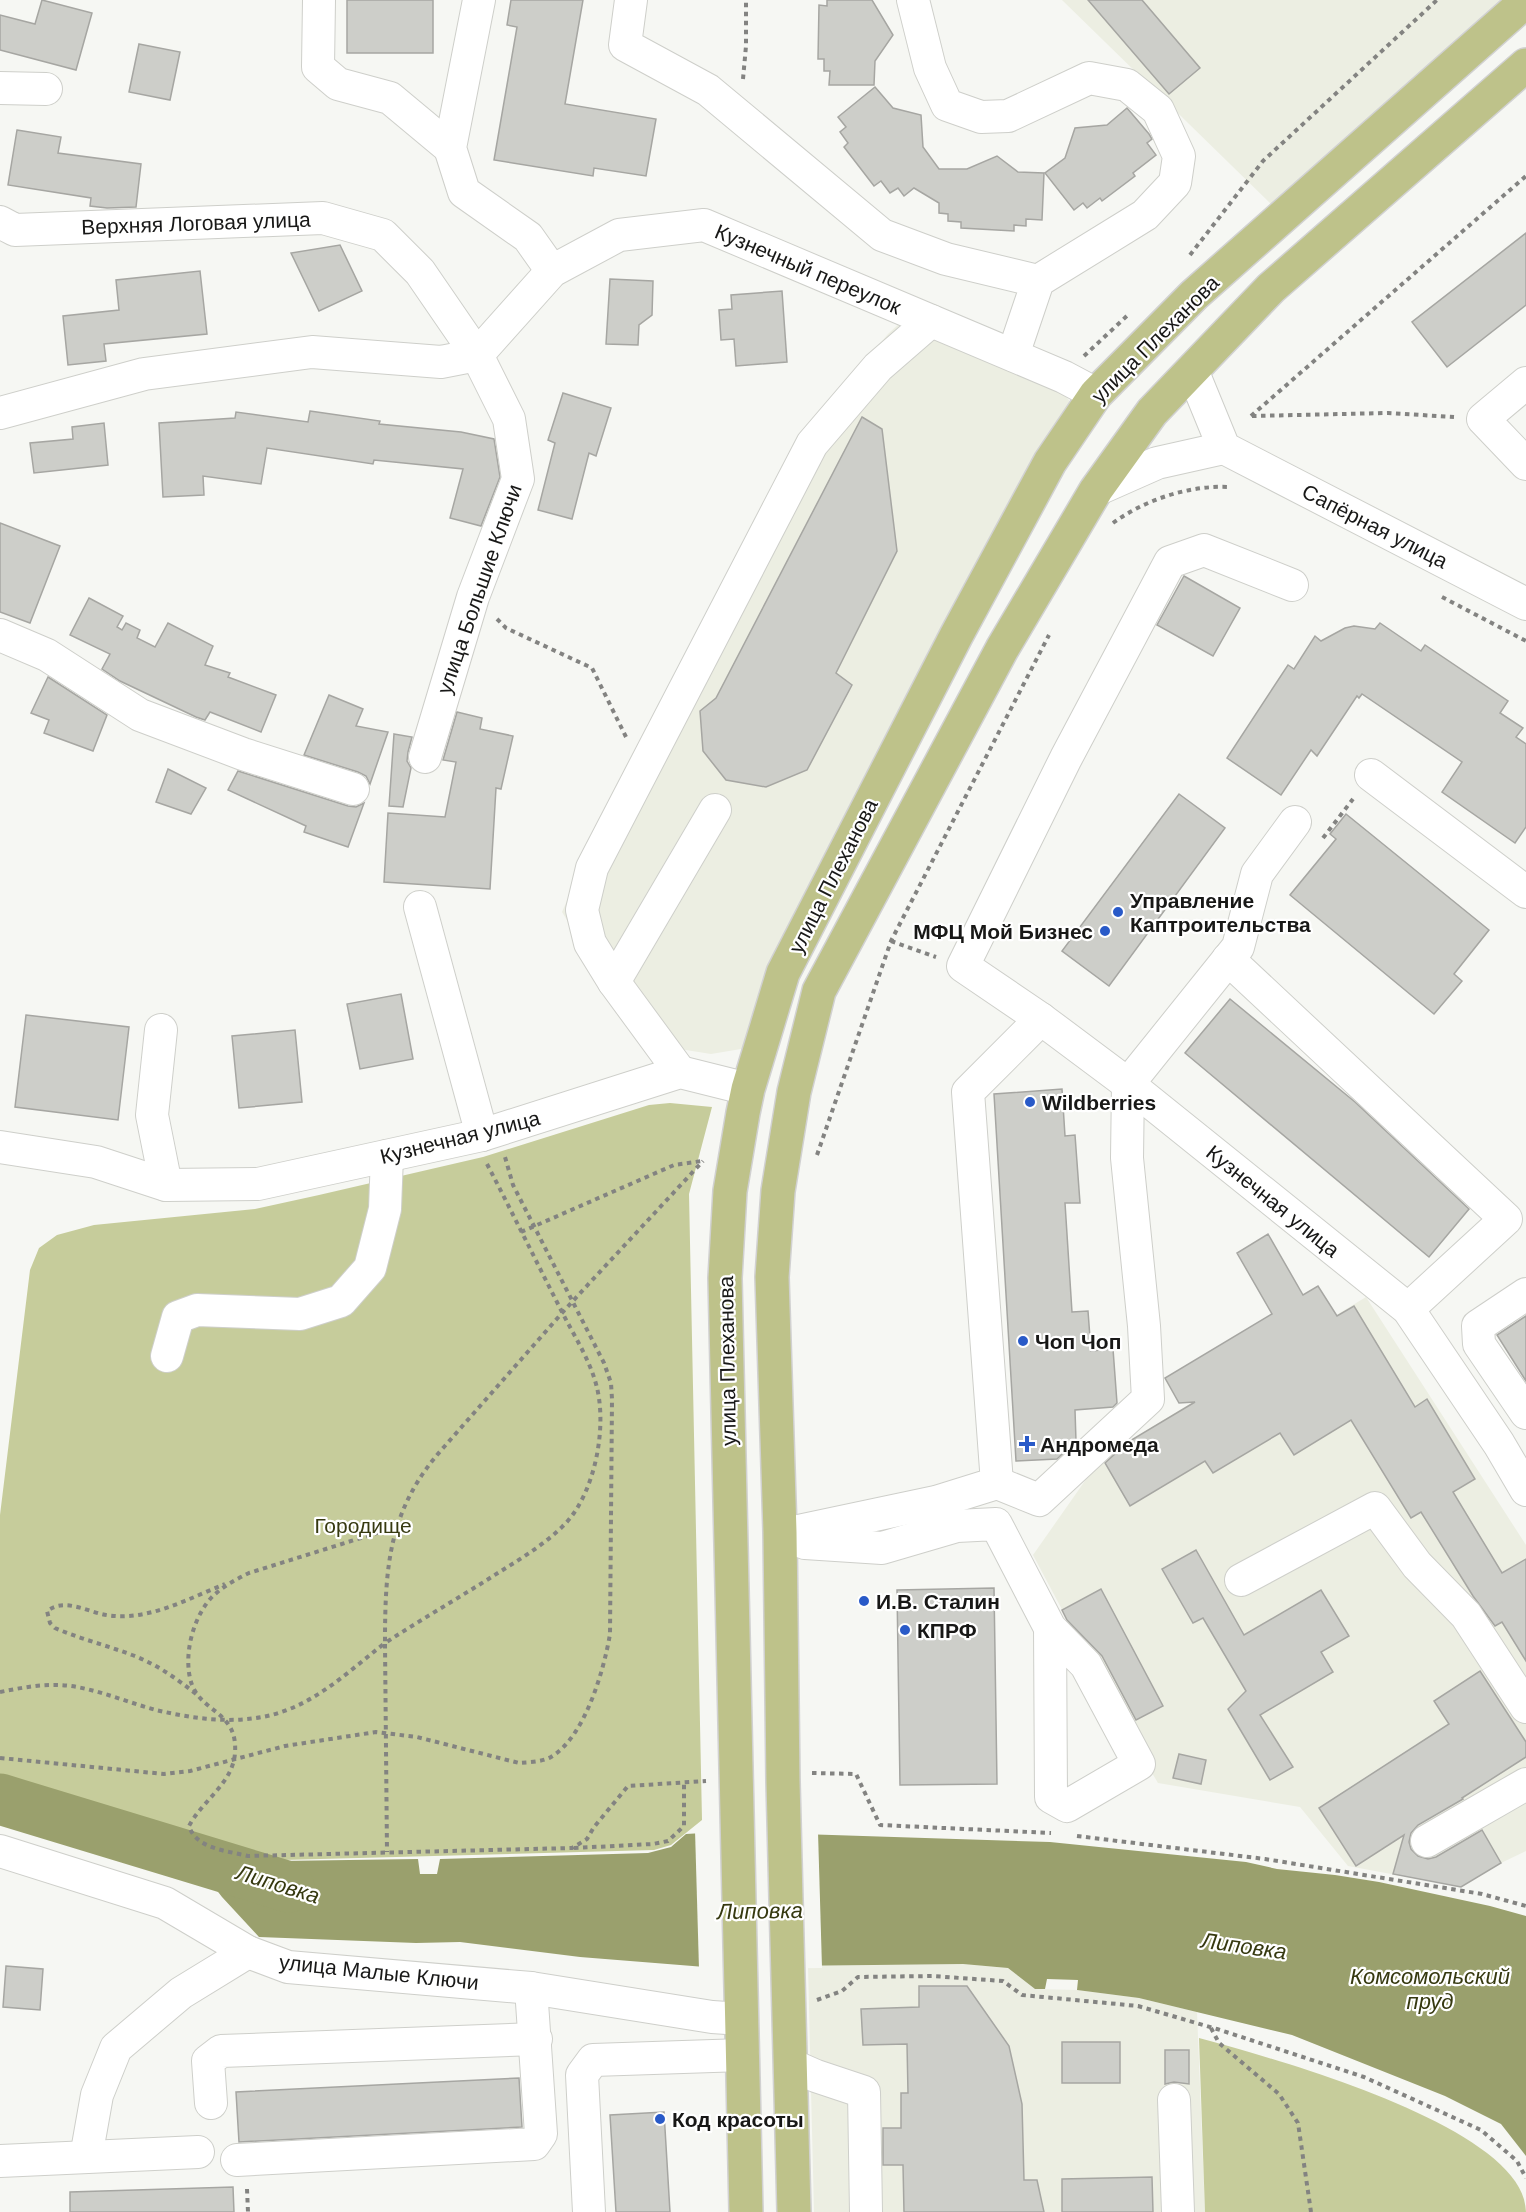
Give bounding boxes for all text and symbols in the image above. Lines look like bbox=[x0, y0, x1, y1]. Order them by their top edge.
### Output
street label: Верхняя Логовая улица bbox=[81, 207, 311, 239]
street label: Кузнечный переулок bbox=[712, 219, 905, 319]
street label: улица Плеханова bbox=[1087, 271, 1223, 407]
street label: Сапёрная улица bbox=[1298, 479, 1452, 573]
street label: улица Большие Ключи bbox=[432, 481, 526, 697]
street label: улица Плеханова bbox=[784, 795, 882, 957]
place label: Управление Каптроительства bbox=[1130, 889, 1311, 936]
marker: Управление Каптроительства bbox=[1111, 905, 1125, 919]
place label: МФЦ Мой Бизнес bbox=[913, 920, 1093, 943]
marker: МФЦ Мой Бизнес bbox=[1098, 924, 1112, 938]
place label: Wildberries bbox=[1042, 1091, 1156, 1114]
marker: Wildberries bbox=[1023, 1095, 1037, 1109]
street label: Кузнечная улица bbox=[378, 1106, 543, 1168]
street label: Кузнечная улица bbox=[1202, 1140, 1344, 1262]
street label: улица Плеханова bbox=[714, 1276, 740, 1446]
place label: Чоп Чоп bbox=[1035, 1330, 1121, 1353]
marker: Чоп Чоп bbox=[1016, 1334, 1030, 1348]
place label: Андромеда bbox=[1040, 1433, 1159, 1456]
marker: Андромеда bbox=[1018, 1435, 1036, 1453]
park label: Городище bbox=[314, 1514, 412, 1537]
place label: И.В. Сталин bbox=[876, 1590, 1000, 1613]
marker: И.В. Сталин bbox=[857, 1594, 871, 1608]
place label: КПРФ bbox=[917, 1619, 977, 1642]
marker: КПРФ bbox=[898, 1623, 912, 1637]
water label: Липовка bbox=[231, 1859, 323, 1908]
water label: Липовка bbox=[715, 1898, 803, 1924]
water label: Липовка bbox=[1198, 1927, 1288, 1964]
street label: улица Малые Ключи bbox=[278, 1950, 480, 1994]
water label: Комсомольский пруд bbox=[1350, 1964, 1510, 2014]
place label: Код красоты bbox=[672, 2108, 804, 2131]
marker: Код красоты bbox=[653, 2112, 667, 2126]

